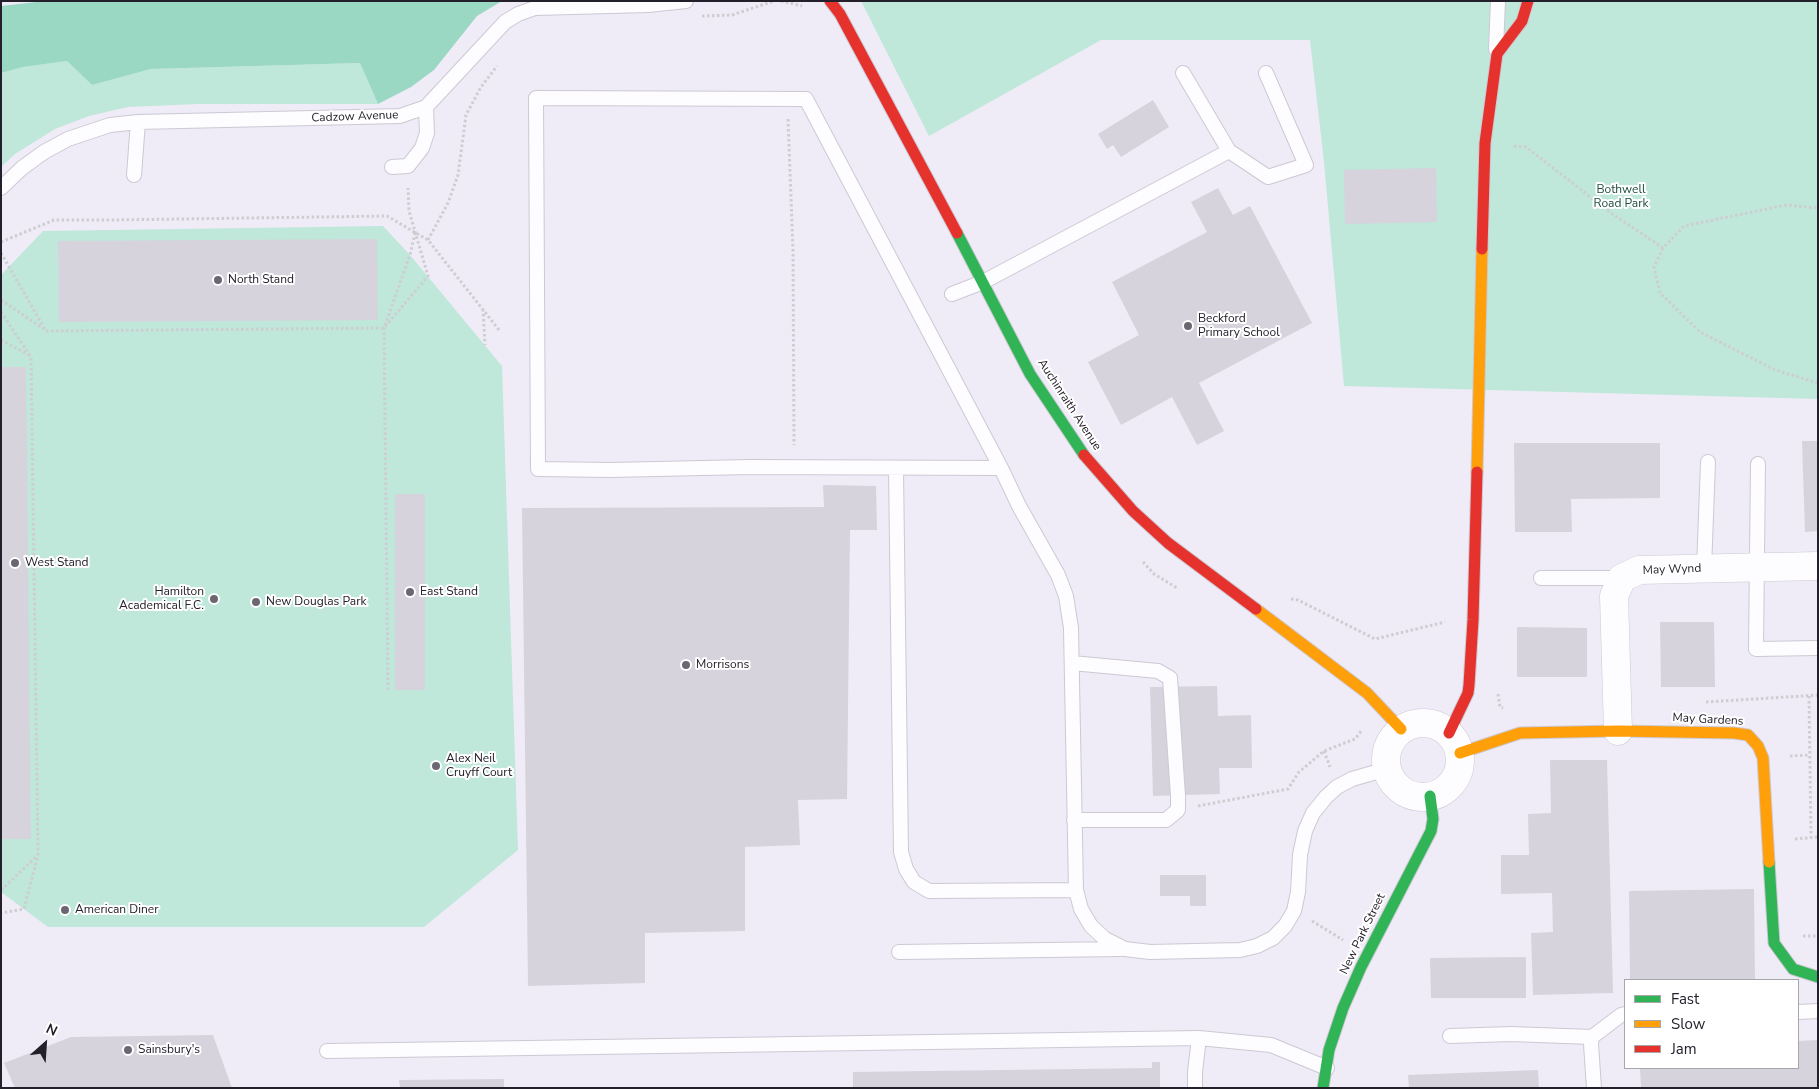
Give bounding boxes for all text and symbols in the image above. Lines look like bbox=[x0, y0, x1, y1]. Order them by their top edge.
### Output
street label: Cadzow Avenue bbox=[311, 108, 399, 126]
park label: Bothwell Road Park bbox=[1594, 183, 1648, 211]
place label: North Stand bbox=[228, 273, 294, 287]
marker: North Stand bbox=[212, 274, 224, 286]
place label: Beckford Primary School bbox=[1198, 312, 1280, 340]
marker: Beckford Primary School bbox=[1182, 320, 1194, 332]
street label: Auchinraith Avenue bbox=[1034, 357, 1104, 453]
place label: West Stand bbox=[25, 556, 89, 570]
marker: West Stand bbox=[9, 557, 21, 569]
street label: May Wynd bbox=[1642, 562, 1702, 578]
place label: Hamilton Academical F.C. bbox=[119, 585, 204, 613]
place label: East Stand bbox=[420, 585, 478, 599]
marker: East Stand bbox=[404, 586, 416, 598]
marker: Hamilton Academical F.C. bbox=[208, 593, 220, 605]
place label: New Douglas Park bbox=[266, 595, 366, 609]
marker: New Douglas Park bbox=[250, 596, 262, 608]
place label: Morrisons bbox=[696, 658, 749, 672]
marker: Morrisons bbox=[680, 659, 692, 671]
street label: May Gardens bbox=[1672, 711, 1744, 729]
place label: Alex Neil Cruyff Court bbox=[446, 752, 512, 780]
marker: Alex Neil Cruyff Court bbox=[430, 760, 442, 772]
street label: New Park Street bbox=[1337, 891, 1389, 977]
place label: American Diner bbox=[75, 903, 158, 917]
marker: American Diner bbox=[59, 904, 71, 916]
legend bbox=[1624, 979, 1799, 1069]
text: Fast bbox=[1671, 989, 1699, 1009]
text: Slow bbox=[1671, 1014, 1705, 1034]
north arrow bbox=[20, 1019, 70, 1069]
text: N bbox=[43, 1019, 61, 1041]
text: Jam bbox=[1671, 1039, 1697, 1059]
place label: Sainsbury's bbox=[138, 1043, 200, 1057]
marker: Sainsbury's bbox=[122, 1044, 134, 1056]

